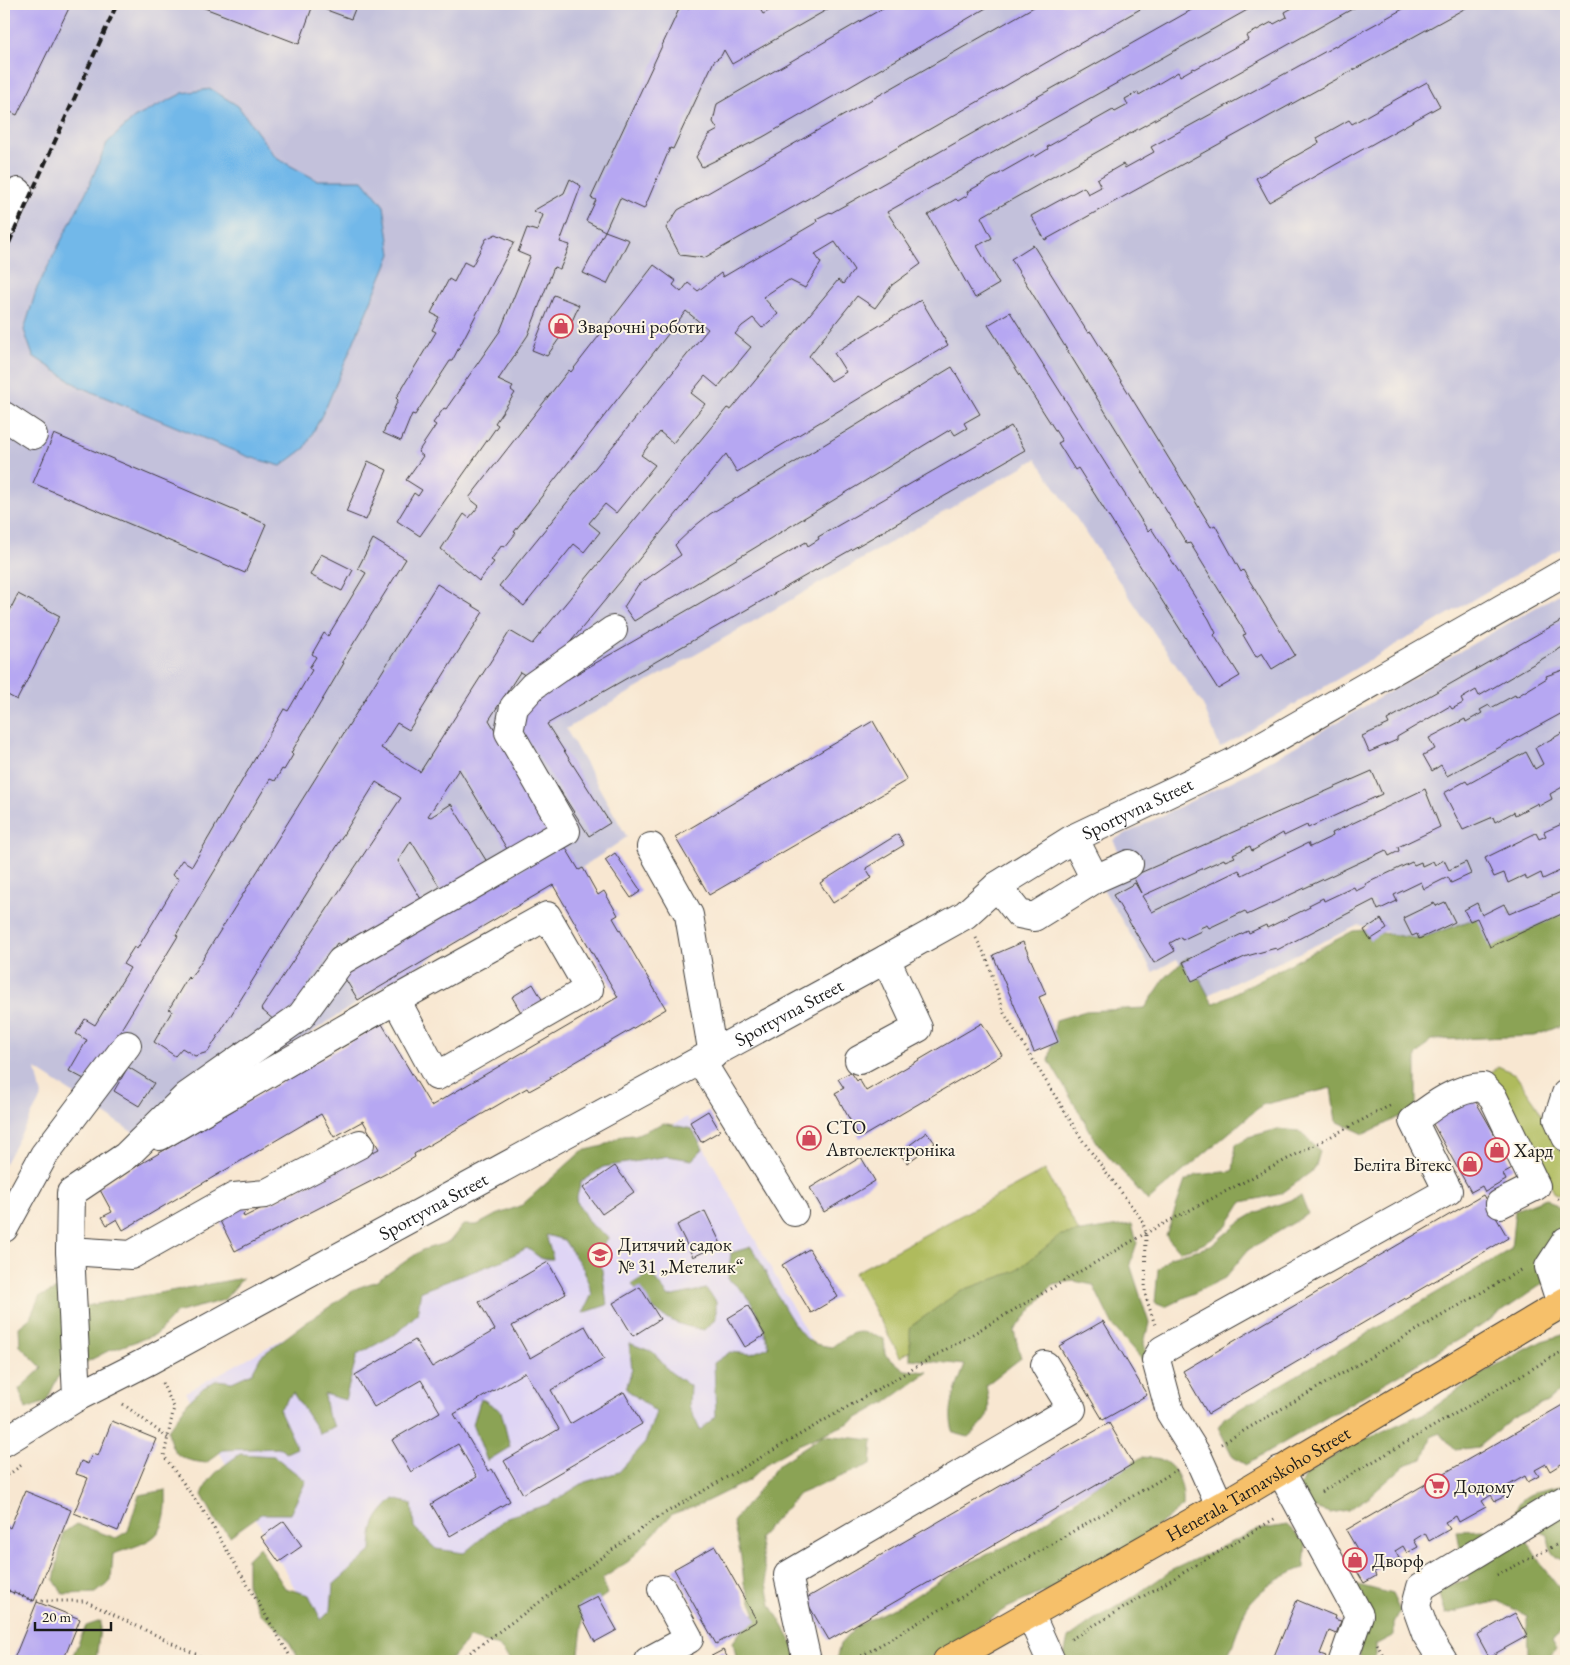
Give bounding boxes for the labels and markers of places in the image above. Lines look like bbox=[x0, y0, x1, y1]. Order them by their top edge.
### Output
shop icon: Зварочні роботи bbox=[548, 313, 574, 339]
place label: Зварочні роботи bbox=[578, 314, 705, 339]
place label: СТО Автоелектроніка bbox=[825, 1115, 956, 1162]
shop icon: СТО Автоелектроніка bbox=[796, 1125, 822, 1151]
shop icon: Хард bbox=[1484, 1137, 1510, 1163]
place label: Хард bbox=[1513, 1138, 1553, 1163]
shop icon: Беліта Вітекс bbox=[1457, 1151, 1483, 1177]
place label: Беліта Вітекс bbox=[1353, 1152, 1452, 1177]
place label: Дитячий садок № 31 „Метелик“ bbox=[618, 1232, 744, 1279]
school or university icon: Дитячий садок № 31 „Метелик“ bbox=[587, 1242, 613, 1268]
supermarket icon: Додому bbox=[1424, 1473, 1450, 1499]
place label: Додому bbox=[1454, 1474, 1515, 1499]
shop icon: Дворф bbox=[1342, 1547, 1368, 1573]
place label: Дворф bbox=[1372, 1548, 1424, 1573]

